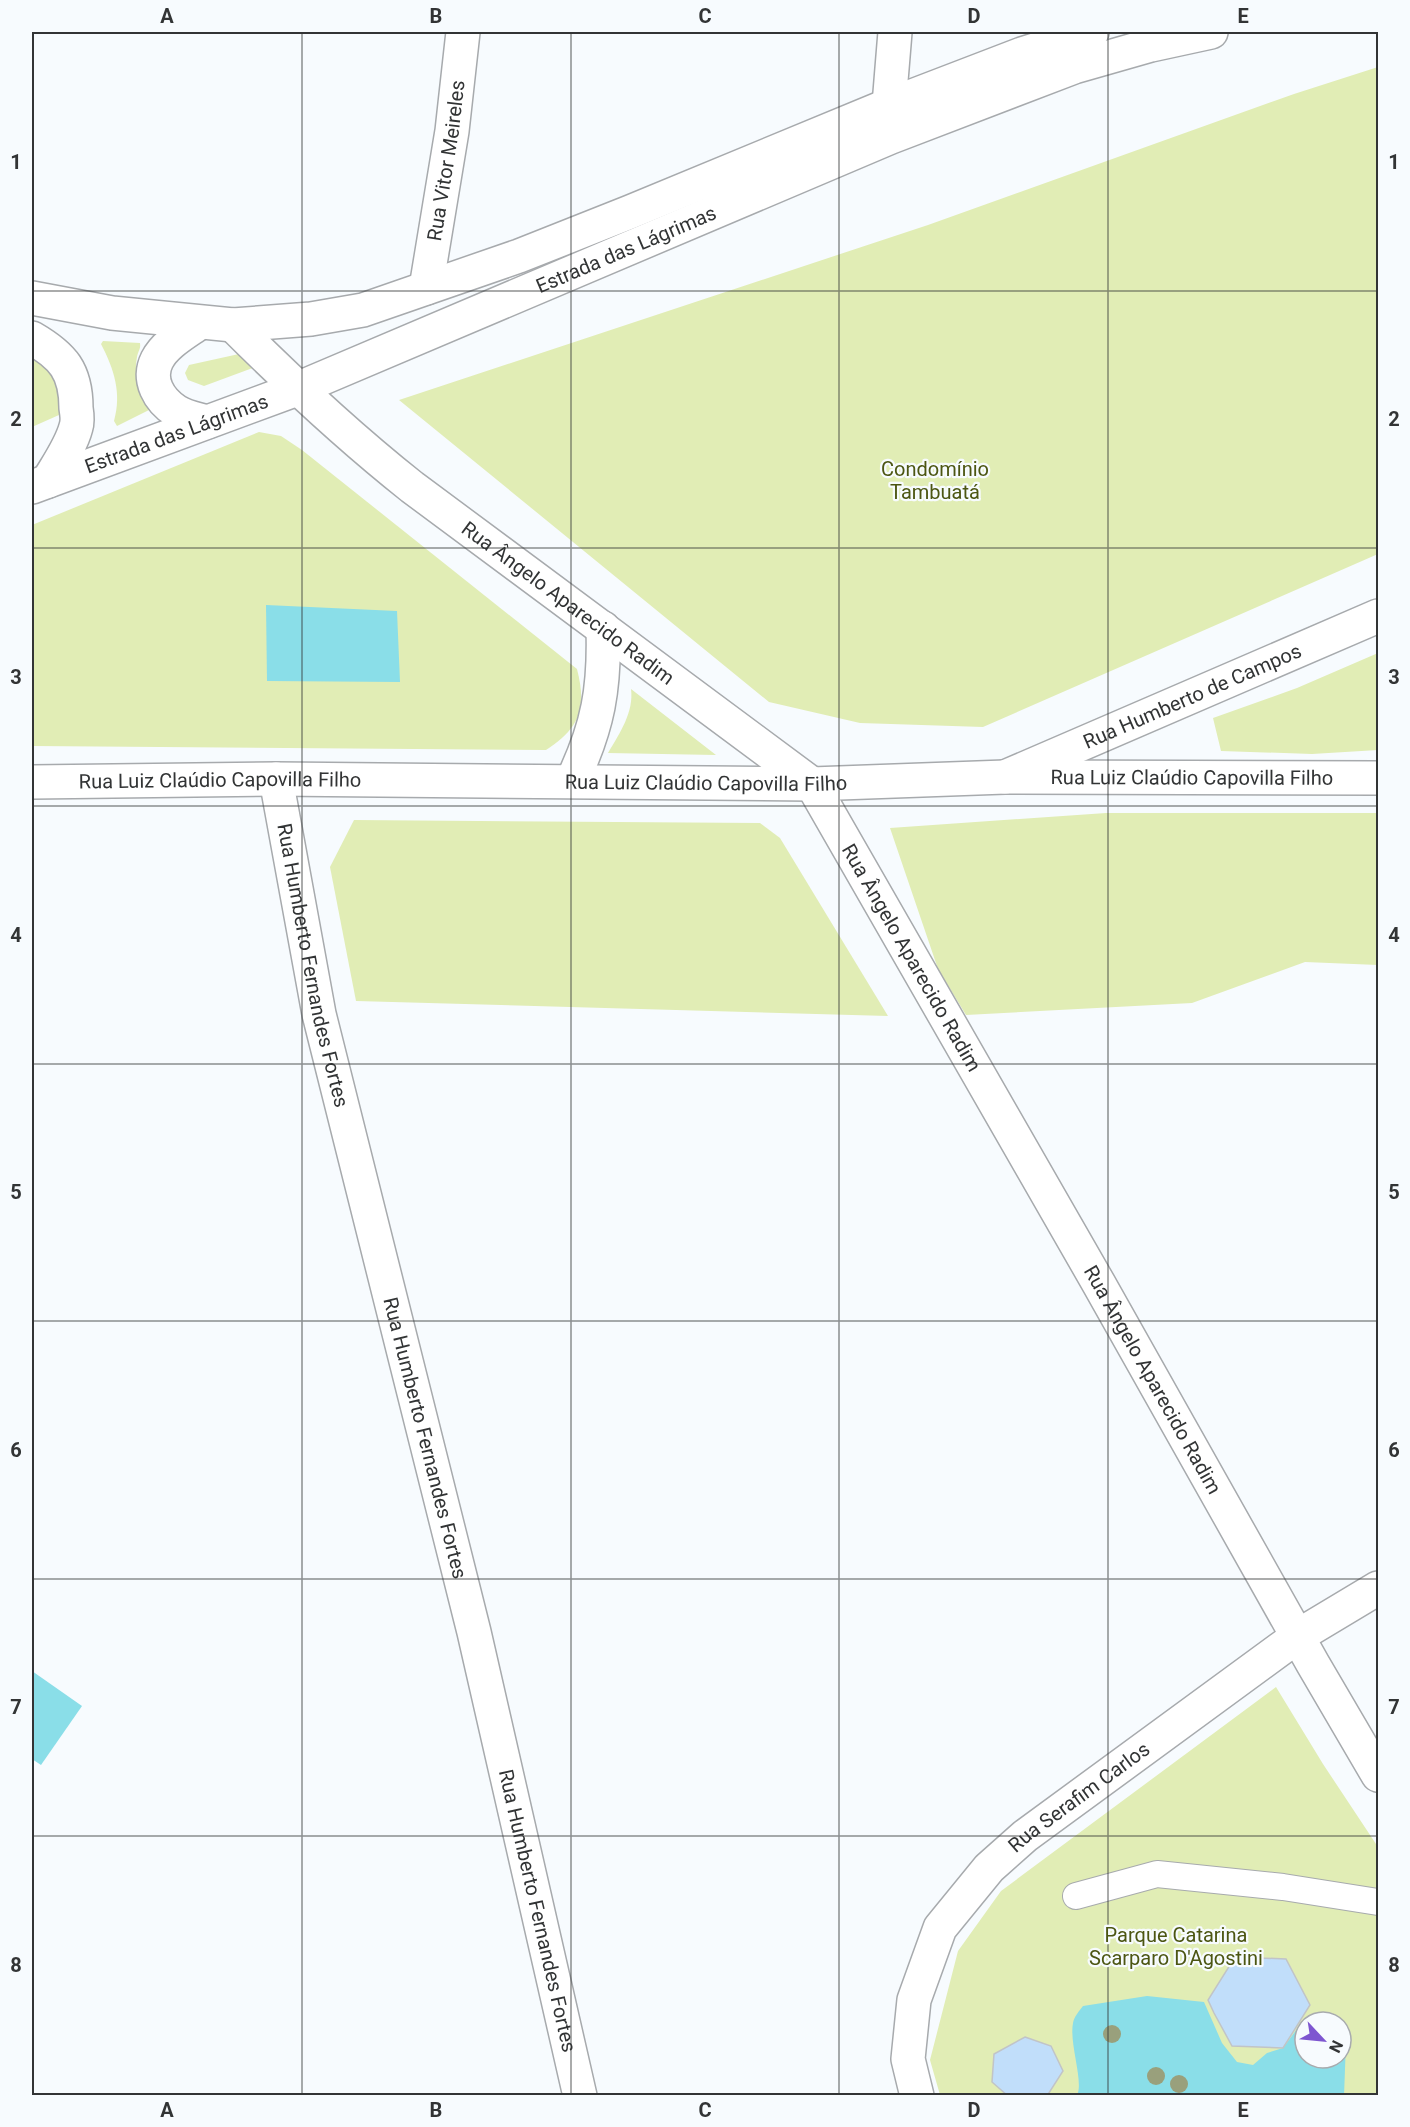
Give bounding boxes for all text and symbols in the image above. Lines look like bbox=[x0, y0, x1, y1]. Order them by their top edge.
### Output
text: A bbox=[160, 4, 174, 28]
text: B bbox=[430, 4, 442, 28]
text: C bbox=[698, 4, 712, 28]
text: D bbox=[968, 4, 981, 28]
text: E bbox=[1237, 4, 1249, 28]
street label: Rua Vitor Meireles bbox=[422, 79, 470, 243]
text: 1 bbox=[10, 150, 22, 174]
text: 1 bbox=[1388, 150, 1400, 174]
street label: Estrada das Lágrimas bbox=[532, 201, 720, 298]
street label: Estrada das Lágrimas bbox=[82, 389, 271, 478]
text: 2 bbox=[10, 407, 22, 431]
text: 2 bbox=[1388, 407, 1400, 431]
park label: Condomínio Tambuatá bbox=[881, 457, 989, 504]
street label: Rua Ângelo Aparecido Radim bbox=[457, 516, 679, 690]
street label: Rua Humberto de Campos bbox=[1080, 639, 1305, 754]
text: 3 bbox=[10, 665, 22, 689]
text: 3 bbox=[1388, 665, 1400, 689]
street label: Rua Luiz Claúdio Capovilla Filho bbox=[1051, 765, 1333, 790]
street label: Rua Luiz Claúdio Capovilla Filho bbox=[79, 767, 361, 793]
street label: Rua Luiz Claúdio Capovilla Filho bbox=[565, 770, 848, 796]
street label: Rua Humberto Fernandes Fortes bbox=[272, 821, 354, 1110]
street label: Rua Ângelo Aparecido Radim bbox=[837, 840, 986, 1076]
text: 4 bbox=[10, 923, 22, 947]
text: 4 bbox=[1388, 923, 1400, 947]
text: 5 bbox=[10, 1180, 22, 1204]
text: 5 bbox=[1388, 1180, 1400, 1204]
street label: Rua Ângelo Aparecido Radim bbox=[1079, 1261, 1227, 1498]
street label: Rua Humberto Fernandes Fortes bbox=[378, 1295, 472, 1581]
text: 6 bbox=[10, 1438, 22, 1462]
text: 6 bbox=[1388, 1438, 1400, 1462]
text: 7 bbox=[10, 1695, 22, 1719]
text: 7 bbox=[1388, 1695, 1400, 1719]
street label: Rua Serafim Carlos bbox=[1003, 1737, 1154, 1857]
street label: Rua Humberto Fernandes Fortes bbox=[494, 1767, 582, 2054]
park label: Parque Catarina Scarparo D'Agostini bbox=[1089, 1923, 1263, 1970]
text: 8 bbox=[10, 1953, 22, 1977]
text: 8 bbox=[1388, 1953, 1400, 1977]
north arrow bbox=[1293, 2010, 1353, 2070]
text: N bbox=[1325, 2037, 1347, 2056]
text: A bbox=[160, 2098, 174, 2122]
text: B bbox=[430, 2098, 442, 2122]
text: C bbox=[698, 2098, 712, 2122]
text: D bbox=[968, 2098, 981, 2122]
text: E bbox=[1237, 2098, 1249, 2122]

